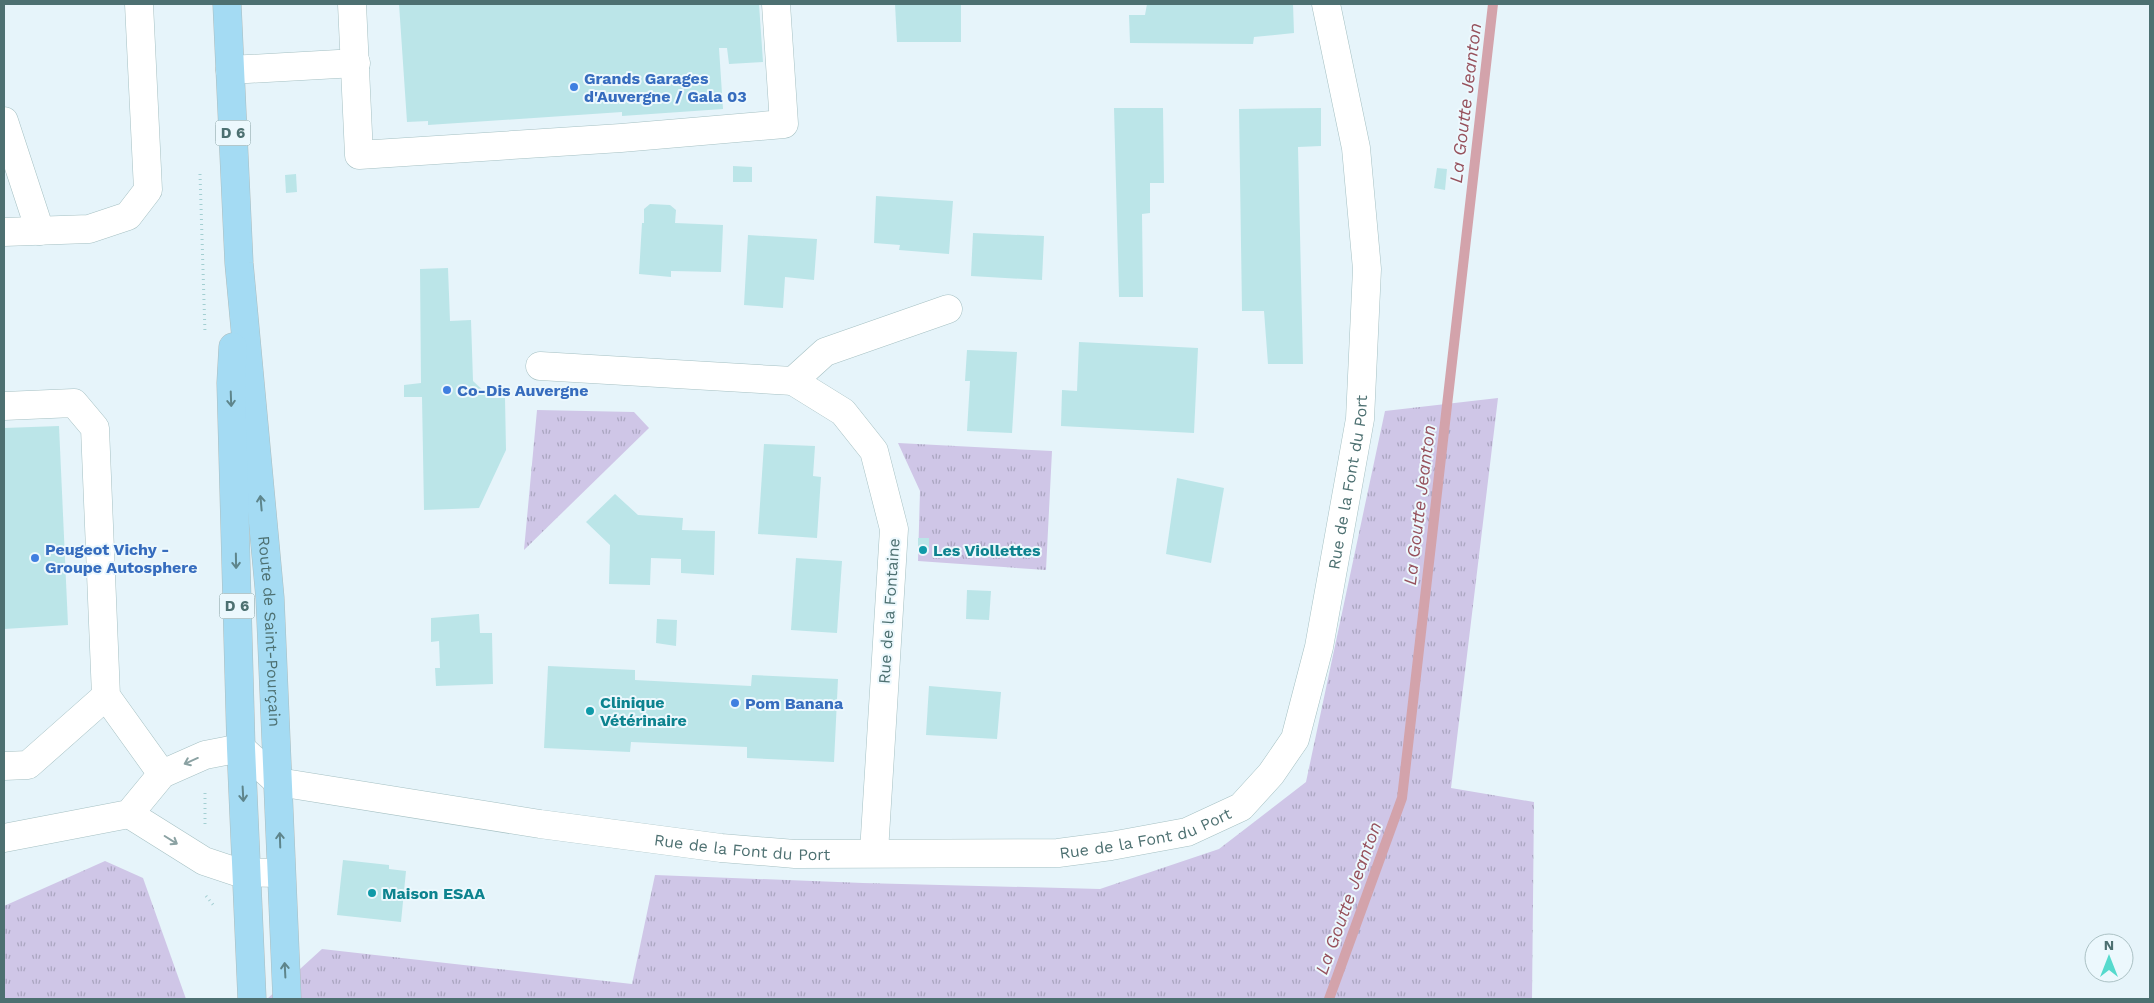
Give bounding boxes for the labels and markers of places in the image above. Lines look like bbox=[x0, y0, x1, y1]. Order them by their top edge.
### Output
place label: Grands Garages d'Auvergne / Gala 03 bbox=[584, 69, 747, 106]
marker: Grands Garages d'Auvergne / Gala 03 bbox=[568, 81, 580, 93]
place label: Co-Dis Auvergne bbox=[457, 381, 588, 400]
marker: Co-Dis Auvergne bbox=[441, 384, 453, 396]
place label: Peugeot Vichy - Groupe Autosphere bbox=[45, 540, 197, 577]
place label: Les Viollettes bbox=[933, 541, 1041, 560]
marker: Les Viollettes bbox=[917, 544, 929, 556]
marker: Peugeot Vichy - Groupe Autosphere bbox=[29, 552, 41, 564]
place label: Clinique Vétérinaire bbox=[600, 693, 687, 730]
place label: Pom Banana bbox=[745, 694, 844, 713]
marker: Pom Banana bbox=[729, 697, 741, 709]
marker: Clinique Vétérinaire bbox=[584, 705, 596, 717]
place label: Maison ESAA bbox=[382, 884, 485, 903]
marker: Maison ESAA bbox=[366, 887, 378, 899]

